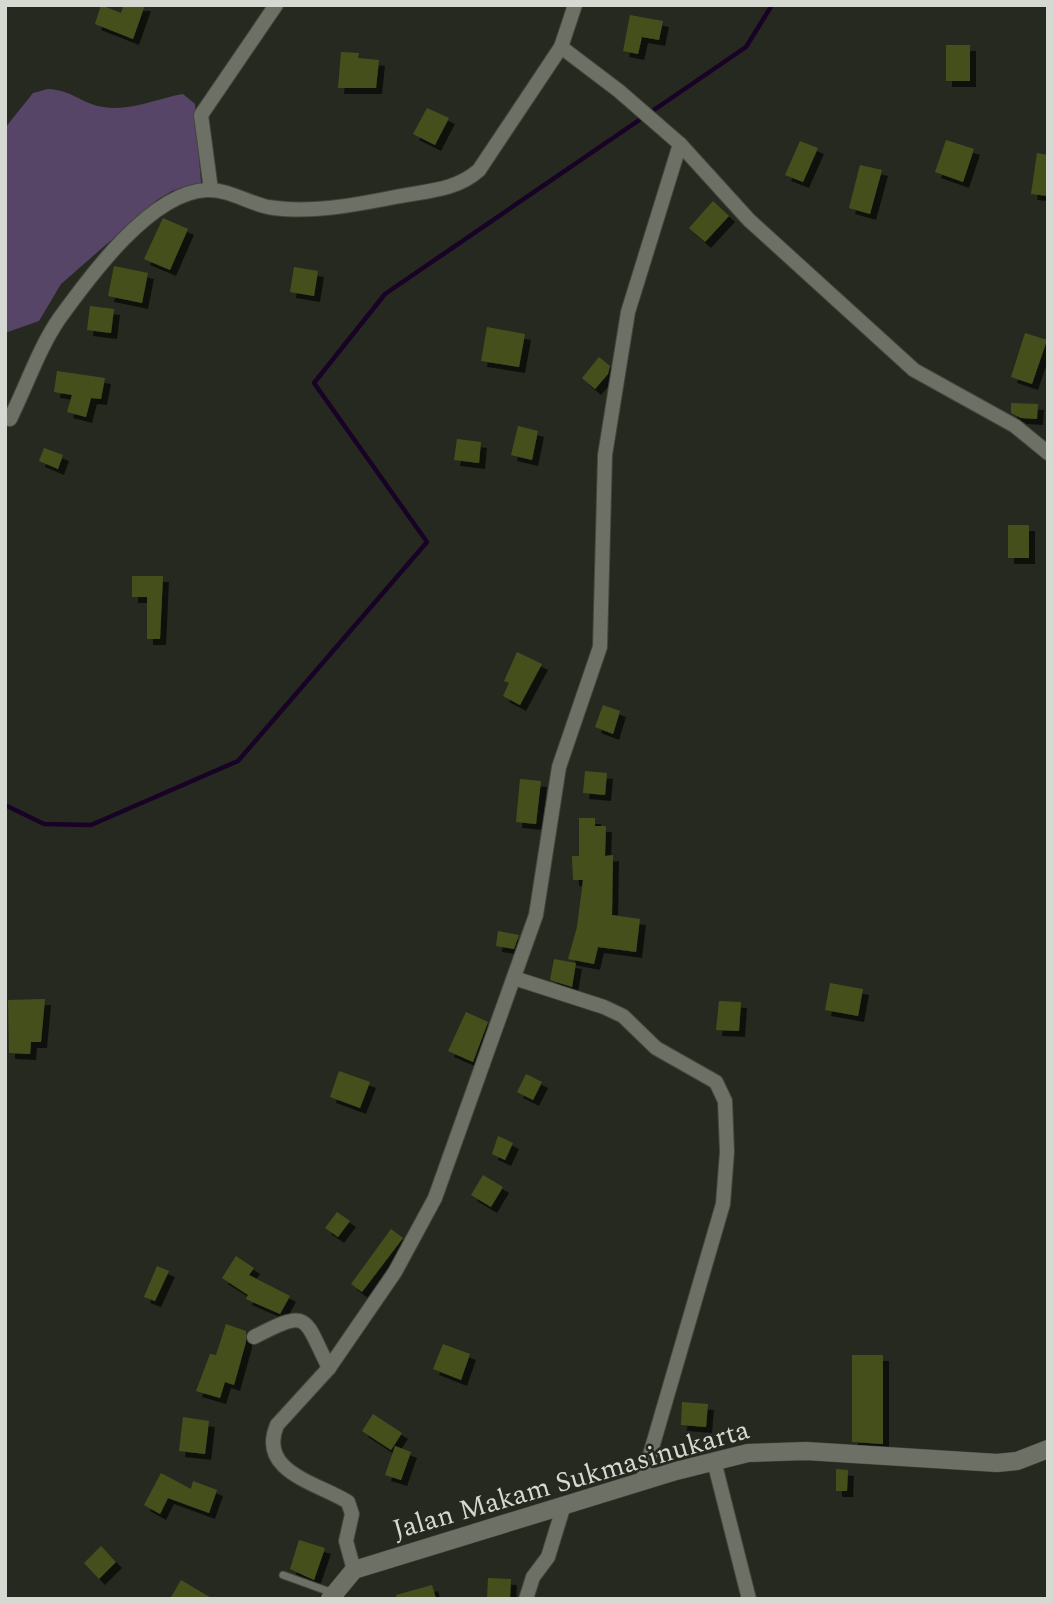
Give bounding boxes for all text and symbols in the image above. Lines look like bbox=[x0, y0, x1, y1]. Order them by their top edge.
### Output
street label: Jalan Makam Sukmasinukarta bbox=[387, 1408, 755, 1552]

